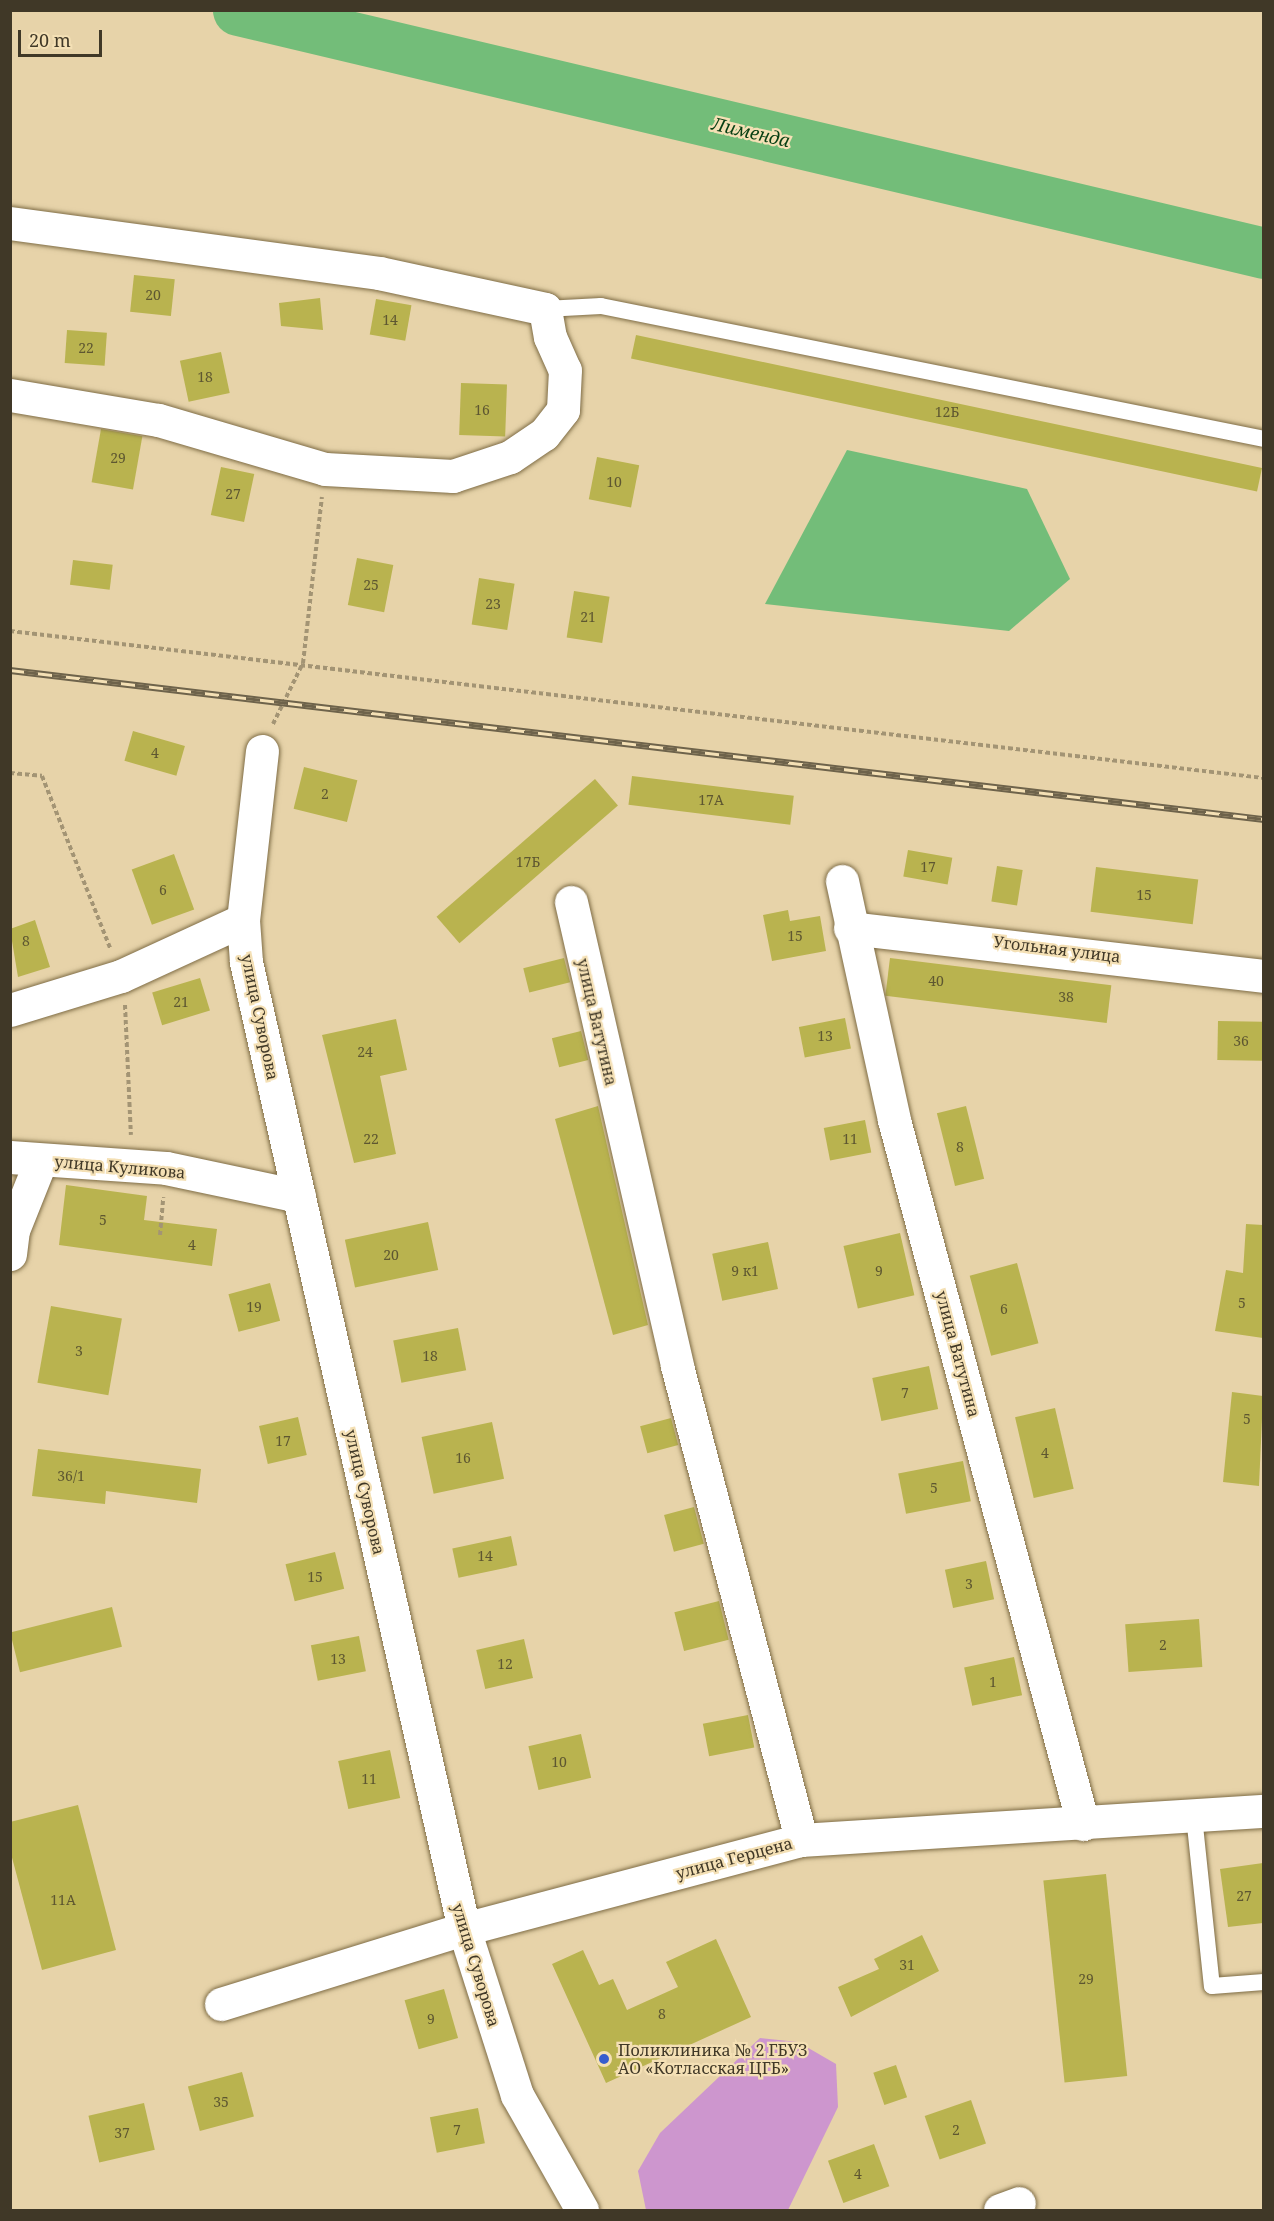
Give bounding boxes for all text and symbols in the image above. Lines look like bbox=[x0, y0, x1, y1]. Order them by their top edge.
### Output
scale bar bbox=[21, 18, 105, 56]
text: 20 m bbox=[29, 28, 71, 52]
water label: Лименда bbox=[710, 113, 792, 151]
house number: 20 bbox=[145, 287, 161, 303]
house number: 14 bbox=[382, 312, 398, 328]
house number: 22 bbox=[78, 340, 94, 356]
house number: 18 bbox=[197, 369, 213, 385]
house number: 16 bbox=[474, 402, 490, 418]
house number: 12Б bbox=[935, 404, 959, 420]
house number: 29 bbox=[110, 450, 126, 466]
house number: 10 bbox=[606, 474, 622, 490]
house number: 27 bbox=[225, 486, 241, 502]
house number: 25 bbox=[363, 577, 379, 593]
house number: 23 bbox=[485, 596, 501, 612]
house number: 21 bbox=[580, 609, 596, 625]
house number: 4 bbox=[151, 745, 159, 761]
house number: 2 bbox=[321, 786, 329, 802]
house number: 17А bbox=[698, 792, 724, 808]
house number: 17Б bbox=[516, 854, 540, 870]
house number: 17 bbox=[920, 859, 936, 875]
house number: 6 bbox=[159, 882, 167, 898]
house number: 15 bbox=[1136, 887, 1152, 903]
house number: 15 bbox=[787, 928, 803, 944]
street label: Угольная улица bbox=[992, 932, 1122, 966]
house number: 8 bbox=[22, 933, 30, 949]
street label: улица Суворова bbox=[237, 952, 283, 1082]
street label: улица Ватутина bbox=[573, 957, 621, 1087]
house number: 40 bbox=[928, 973, 944, 989]
house number: 38 bbox=[1058, 989, 1074, 1005]
house number: 21 bbox=[173, 994, 189, 1010]
house number: 13 bbox=[817, 1028, 833, 1044]
house number: 36 bbox=[1233, 1033, 1249, 1049]
house number: 24 bbox=[357, 1044, 373, 1060]
house number: 22 bbox=[363, 1131, 379, 1147]
house number: 11 bbox=[842, 1131, 858, 1147]
house number: 8 bbox=[956, 1139, 964, 1155]
street label: улица Куликова bbox=[54, 1152, 186, 1182]
house number: 5 bbox=[99, 1212, 107, 1228]
house number: 4 bbox=[188, 1237, 196, 1253]
house number: 20 bbox=[383, 1247, 399, 1263]
house number: 9 к1 bbox=[731, 1263, 759, 1279]
house number: 9 bbox=[875, 1263, 883, 1279]
street label: улица Ватутина bbox=[932, 1289, 984, 1419]
house number: 5 bbox=[1238, 1295, 1246, 1311]
house number: 19 bbox=[246, 1299, 262, 1315]
house number: 6 bbox=[1000, 1301, 1008, 1317]
house number: 3 bbox=[75, 1343, 83, 1359]
house number: 18 bbox=[422, 1348, 438, 1364]
house number: 7 bbox=[901, 1385, 909, 1401]
house number: 5 bbox=[1243, 1411, 1251, 1427]
street label: улица Суворова bbox=[341, 1427, 389, 1557]
house number: 17 bbox=[275, 1433, 291, 1449]
house number: 4 bbox=[1041, 1445, 1049, 1461]
house number: 16 bbox=[455, 1450, 471, 1466]
house number: 36/1 bbox=[57, 1468, 85, 1484]
house number: 5 bbox=[930, 1480, 938, 1496]
house number: 14 bbox=[477, 1548, 493, 1564]
house number: 15 bbox=[307, 1569, 323, 1585]
house number: 3 bbox=[965, 1576, 973, 1592]
house number: 2 bbox=[1159, 1637, 1167, 1653]
house number: 13 bbox=[330, 1651, 346, 1667]
house number: 12 bbox=[497, 1656, 513, 1672]
house number: 1 bbox=[989, 1674, 997, 1690]
house number: 10 bbox=[551, 1754, 567, 1770]
house number: 11 bbox=[361, 1771, 377, 1787]
street label: улица Герцена bbox=[673, 1833, 795, 1883]
house number: 27 bbox=[1236, 1888, 1252, 1904]
house number: 11А bbox=[50, 1892, 76, 1908]
street label: улица Суворова bbox=[448, 1901, 504, 2029]
house number: 31 bbox=[899, 1957, 915, 1973]
house number: 29 bbox=[1078, 1971, 1094, 1987]
house number: 8 bbox=[658, 2006, 666, 2022]
house number: 9 bbox=[427, 2011, 435, 2027]
place label: Поликлиника № 2 ГБУЗ АО «Котласская ЦГБ» bbox=[618, 2040, 808, 2078]
marker: Поликлиника № 2 ГБУЗ АО «Котласская ЦГБ» bbox=[595, 2050, 613, 2068]
house number: 35 bbox=[213, 2094, 229, 2110]
house number: 7 bbox=[453, 2122, 461, 2138]
house number: 2 bbox=[952, 2122, 960, 2138]
house number: 37 bbox=[114, 2125, 130, 2141]
house number: 4 bbox=[854, 2166, 862, 2182]

